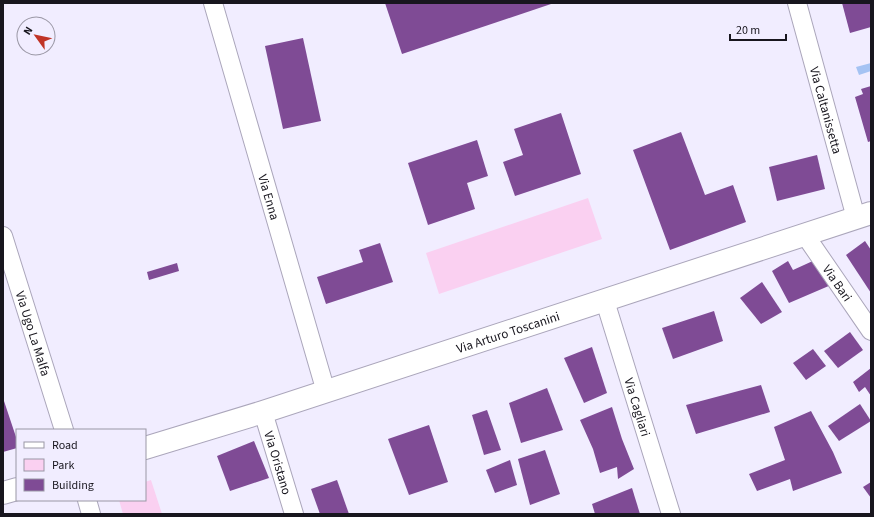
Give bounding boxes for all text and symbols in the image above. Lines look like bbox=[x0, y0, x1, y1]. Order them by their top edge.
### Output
north arrow bbox=[16, 16, 56, 56]
scale bar bbox=[730, 16, 786, 42]
text: 20 m bbox=[736, 22, 760, 39]
text: N bbox=[20, 24, 36, 38]
street label: Via Caltanissetta bbox=[805, 65, 846, 156]
street label: Via Enna bbox=[253, 172, 284, 222]
street label: Via Bari bbox=[818, 261, 856, 305]
street label: Via Ugo La Malfa bbox=[11, 289, 54, 378]
street label: Via Arturo Toscanini bbox=[454, 307, 562, 358]
street label: Via Cagliari bbox=[619, 376, 654, 439]
legend bbox=[16, 429, 146, 501]
street label: Via Oristano bbox=[259, 429, 296, 497]
text: Road bbox=[52, 437, 78, 454]
text: Park bbox=[52, 457, 74, 474]
text: Building bbox=[52, 477, 94, 494]

